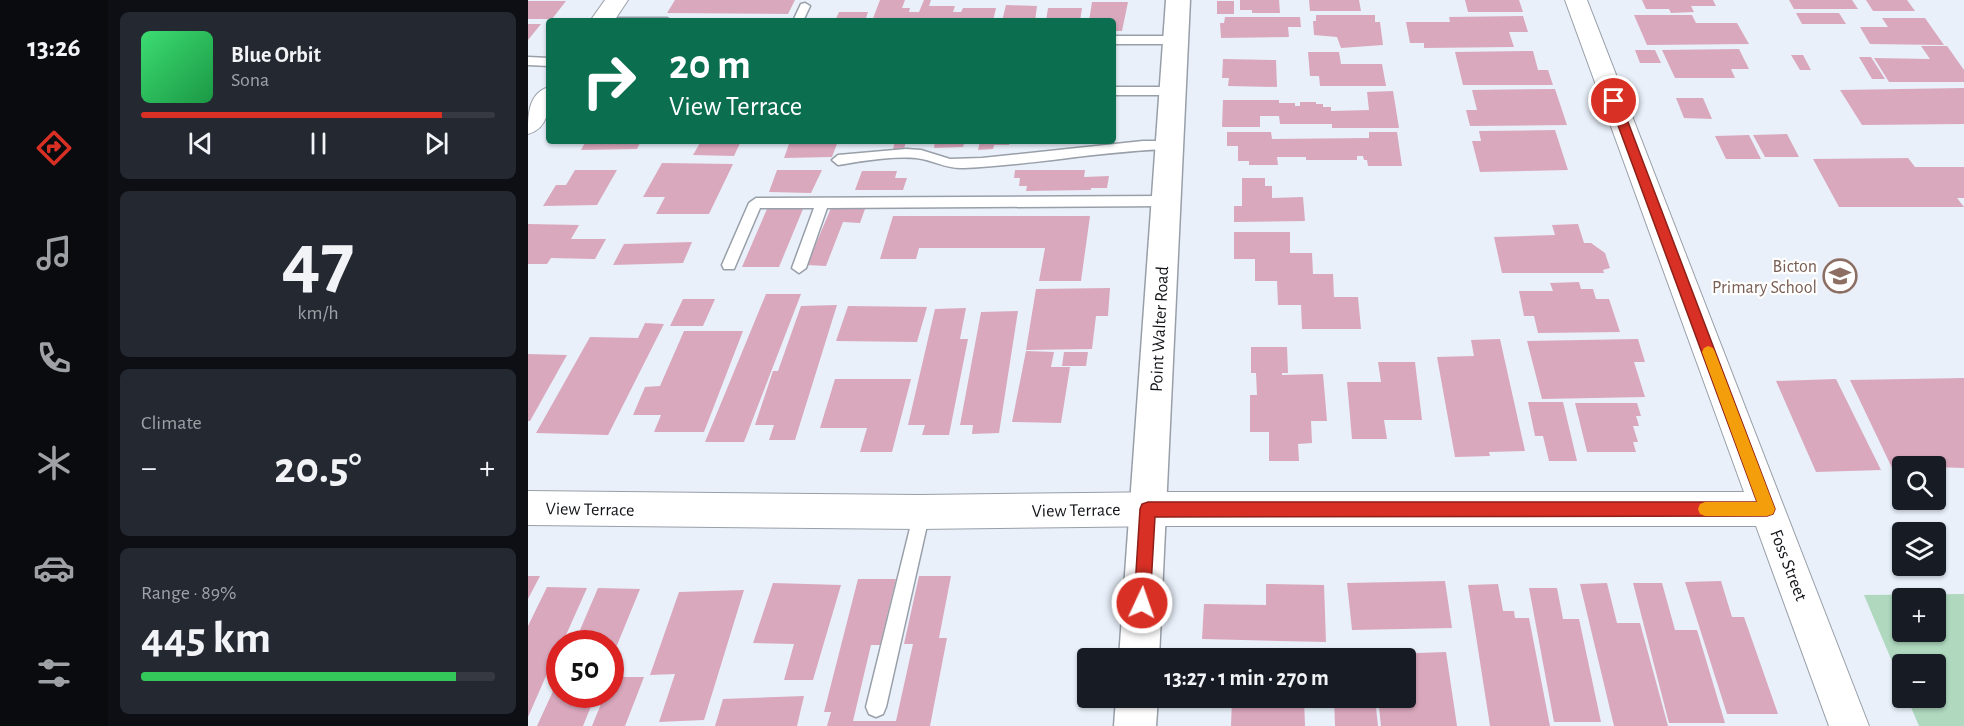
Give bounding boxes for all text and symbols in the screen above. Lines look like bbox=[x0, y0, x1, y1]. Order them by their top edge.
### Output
text: 13:26 bbox=[27, 34, 81, 61]
icon: right bbox=[570, 42, 648, 120]
text: Blue Orbit bbox=[231, 44, 321, 66]
text: 20 m bbox=[669, 44, 751, 86]
text: Sona bbox=[231, 70, 269, 90]
pin bbox=[1588, 75, 1639, 126]
icon: arrive bbox=[1597, 84, 1630, 117]
text: View Terrace bbox=[669, 93, 802, 120]
icon: directions bbox=[33, 127, 75, 169]
icon: previous bbox=[184, 127, 217, 160]
icon: pause bbox=[302, 127, 335, 160]
icon: next bbox=[420, 127, 453, 160]
text: 47 bbox=[282, 223, 354, 301]
icon: music bbox=[33, 232, 75, 274]
place label: Bicton Primary School bbox=[1712, 258, 1817, 297]
school or university icon: Bicton Primary School bbox=[1822, 258, 1858, 294]
street label: Point Walter Road bbox=[1148, 266, 1172, 392]
text: km/h bbox=[297, 303, 339, 323]
icon: phone bbox=[33, 337, 75, 379]
text: Climate bbox=[141, 413, 202, 433]
icon: climate bbox=[33, 442, 75, 484]
text: 20.5° bbox=[274, 446, 362, 491]
text: − bbox=[141, 452, 157, 485]
text: + bbox=[479, 452, 495, 485]
map controls bbox=[1892, 456, 1946, 708]
button: search bbox=[1892, 456, 1946, 510]
street label: View Terrace bbox=[545, 500, 635, 520]
street label: View Terrace bbox=[1031, 501, 1121, 521]
button: layers bbox=[1892, 522, 1946, 576]
street label: Foss Street bbox=[1766, 527, 1810, 604]
icon: car bbox=[33, 547, 75, 589]
position arrow bbox=[1110, 571, 1174, 635]
text: Range · 89% bbox=[141, 583, 237, 603]
button: + bbox=[1892, 588, 1946, 642]
text: 445 km bbox=[141, 616, 271, 661]
speed limit sign: 50 bbox=[546, 630, 624, 708]
icon: filters bbox=[33, 652, 75, 694]
button: − bbox=[1892, 654, 1946, 708]
text: 13:27 · 1 min · 270 m bbox=[1164, 667, 1329, 689]

